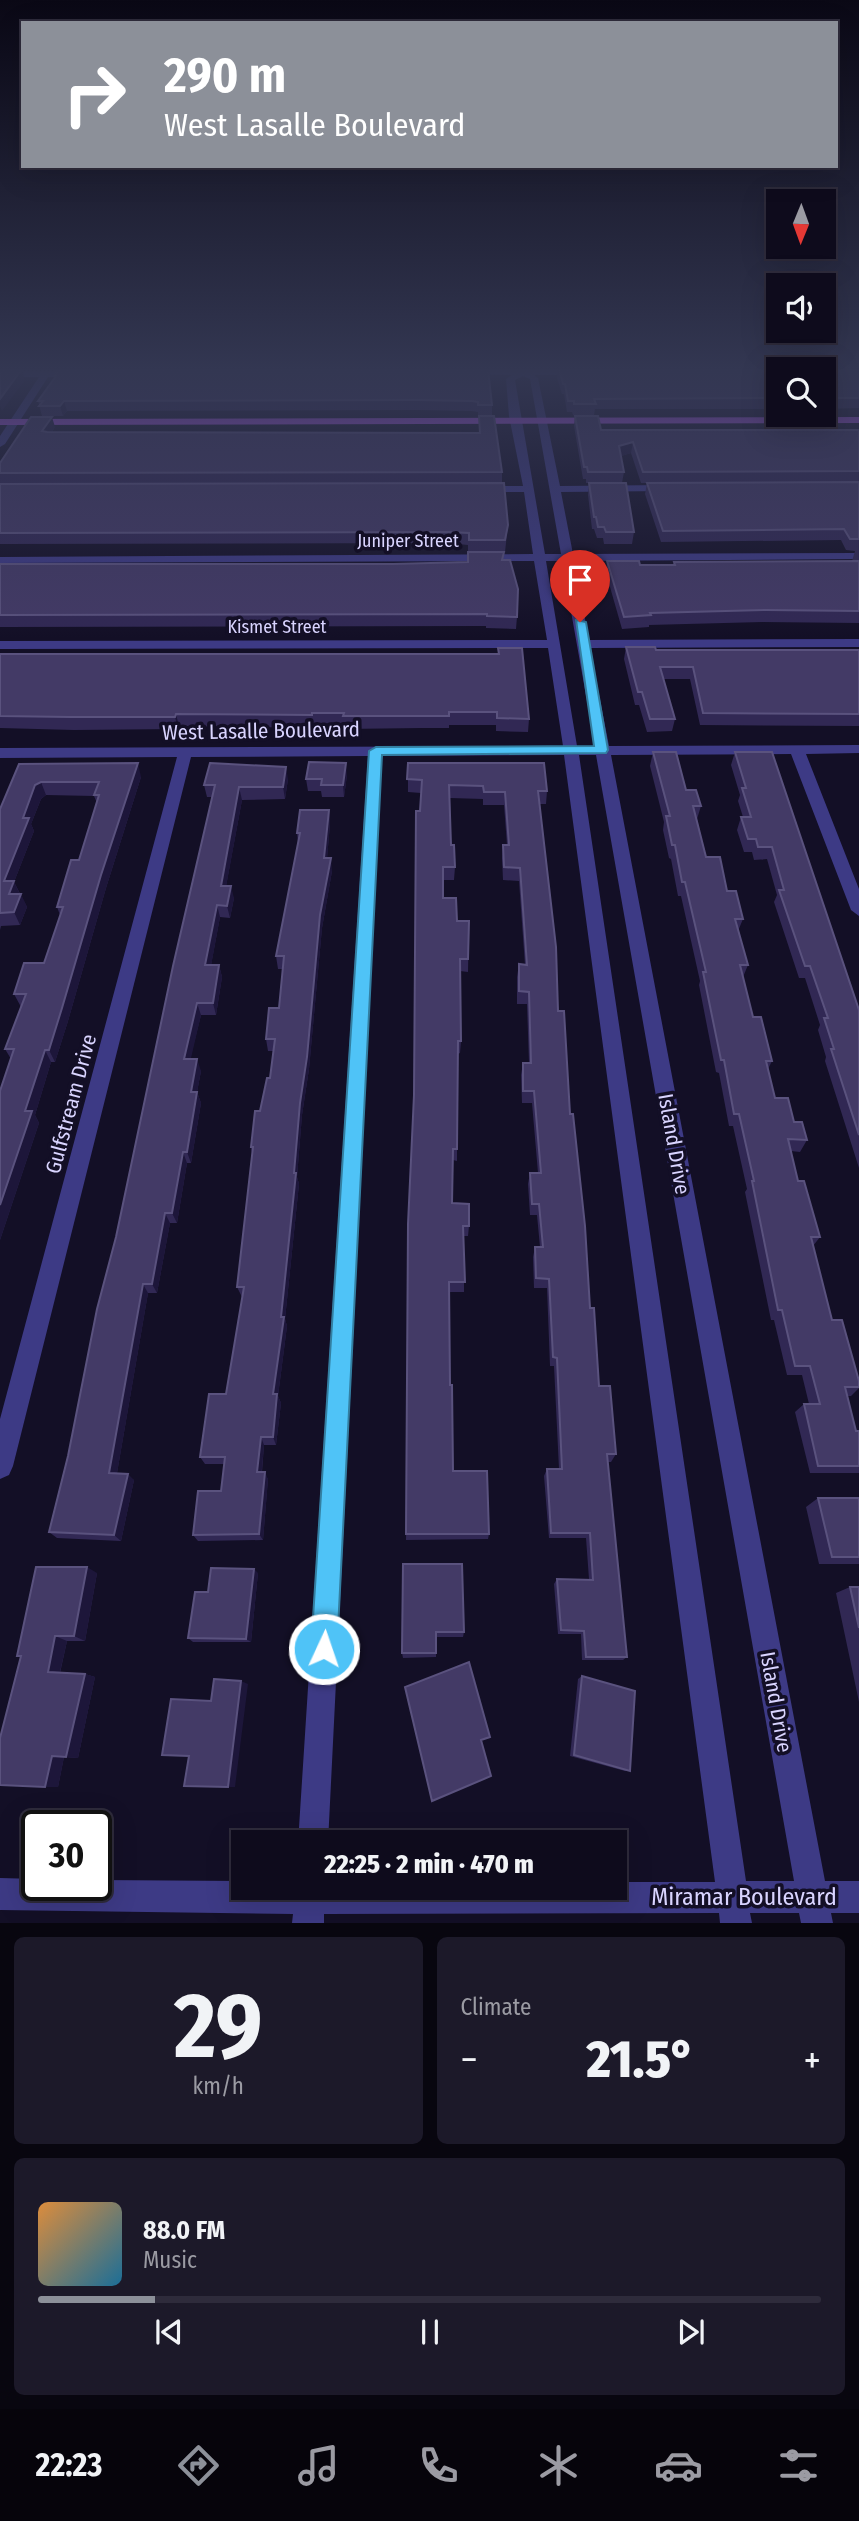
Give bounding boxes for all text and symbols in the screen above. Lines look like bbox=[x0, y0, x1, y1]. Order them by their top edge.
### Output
text: 290 m bbox=[164, 46, 286, 105]
icon: right bbox=[49, 49, 140, 140]
text: West Lasalle Boulevard bbox=[164, 106, 465, 144]
north arrow bbox=[766, 189, 836, 259]
map controls bbox=[766, 189, 836, 427]
button: sound bbox=[766, 273, 836, 343]
button: search bbox=[766, 357, 836, 427]
street label: Juniper Street bbox=[357, 530, 459, 552]
pin bbox=[550, 550, 610, 622]
icon: arrive bbox=[561, 561, 599, 599]
street label: Kismet Street bbox=[228, 616, 327, 638]
street label: West Lasalle Boulevard bbox=[162, 716, 360, 746]
street label: Gulfstream Drive bbox=[40, 1031, 102, 1177]
street label: Island Drive bbox=[652, 1092, 696, 1196]
position arrow bbox=[287, 1612, 361, 1686]
street label: Island Drive bbox=[754, 1650, 798, 1754]
speed limit sign: 30 bbox=[21, 1810, 112, 1901]
text: 22:25 · 2 min · 470 m bbox=[324, 1849, 534, 1880]
street label: Miramar Boulevard bbox=[651, 1883, 837, 1911]
text: 29 bbox=[174, 1972, 263, 2081]
text: Climate bbox=[461, 1993, 531, 2021]
text: 21.5° bbox=[586, 2028, 695, 2091]
text: − bbox=[461, 2037, 478, 2083]
text: + bbox=[804, 2037, 821, 2083]
text: km/h bbox=[193, 2072, 244, 2100]
text: 88.0 FM bbox=[143, 2215, 225, 2246]
text: Music bbox=[143, 2246, 197, 2274]
icon: previous bbox=[150, 2313, 188, 2351]
icon: pause bbox=[411, 2313, 449, 2351]
icon: next bbox=[672, 2313, 710, 2351]
icon: directions bbox=[174, 2441, 223, 2490]
icon: music bbox=[294, 2441, 343, 2490]
icon: phone bbox=[414, 2441, 463, 2490]
icon: climate bbox=[534, 2441, 583, 2490]
icon: car bbox=[654, 2441, 703, 2490]
icon: filters bbox=[774, 2441, 823, 2490]
text: 22:23 bbox=[36, 2446, 102, 2484]

